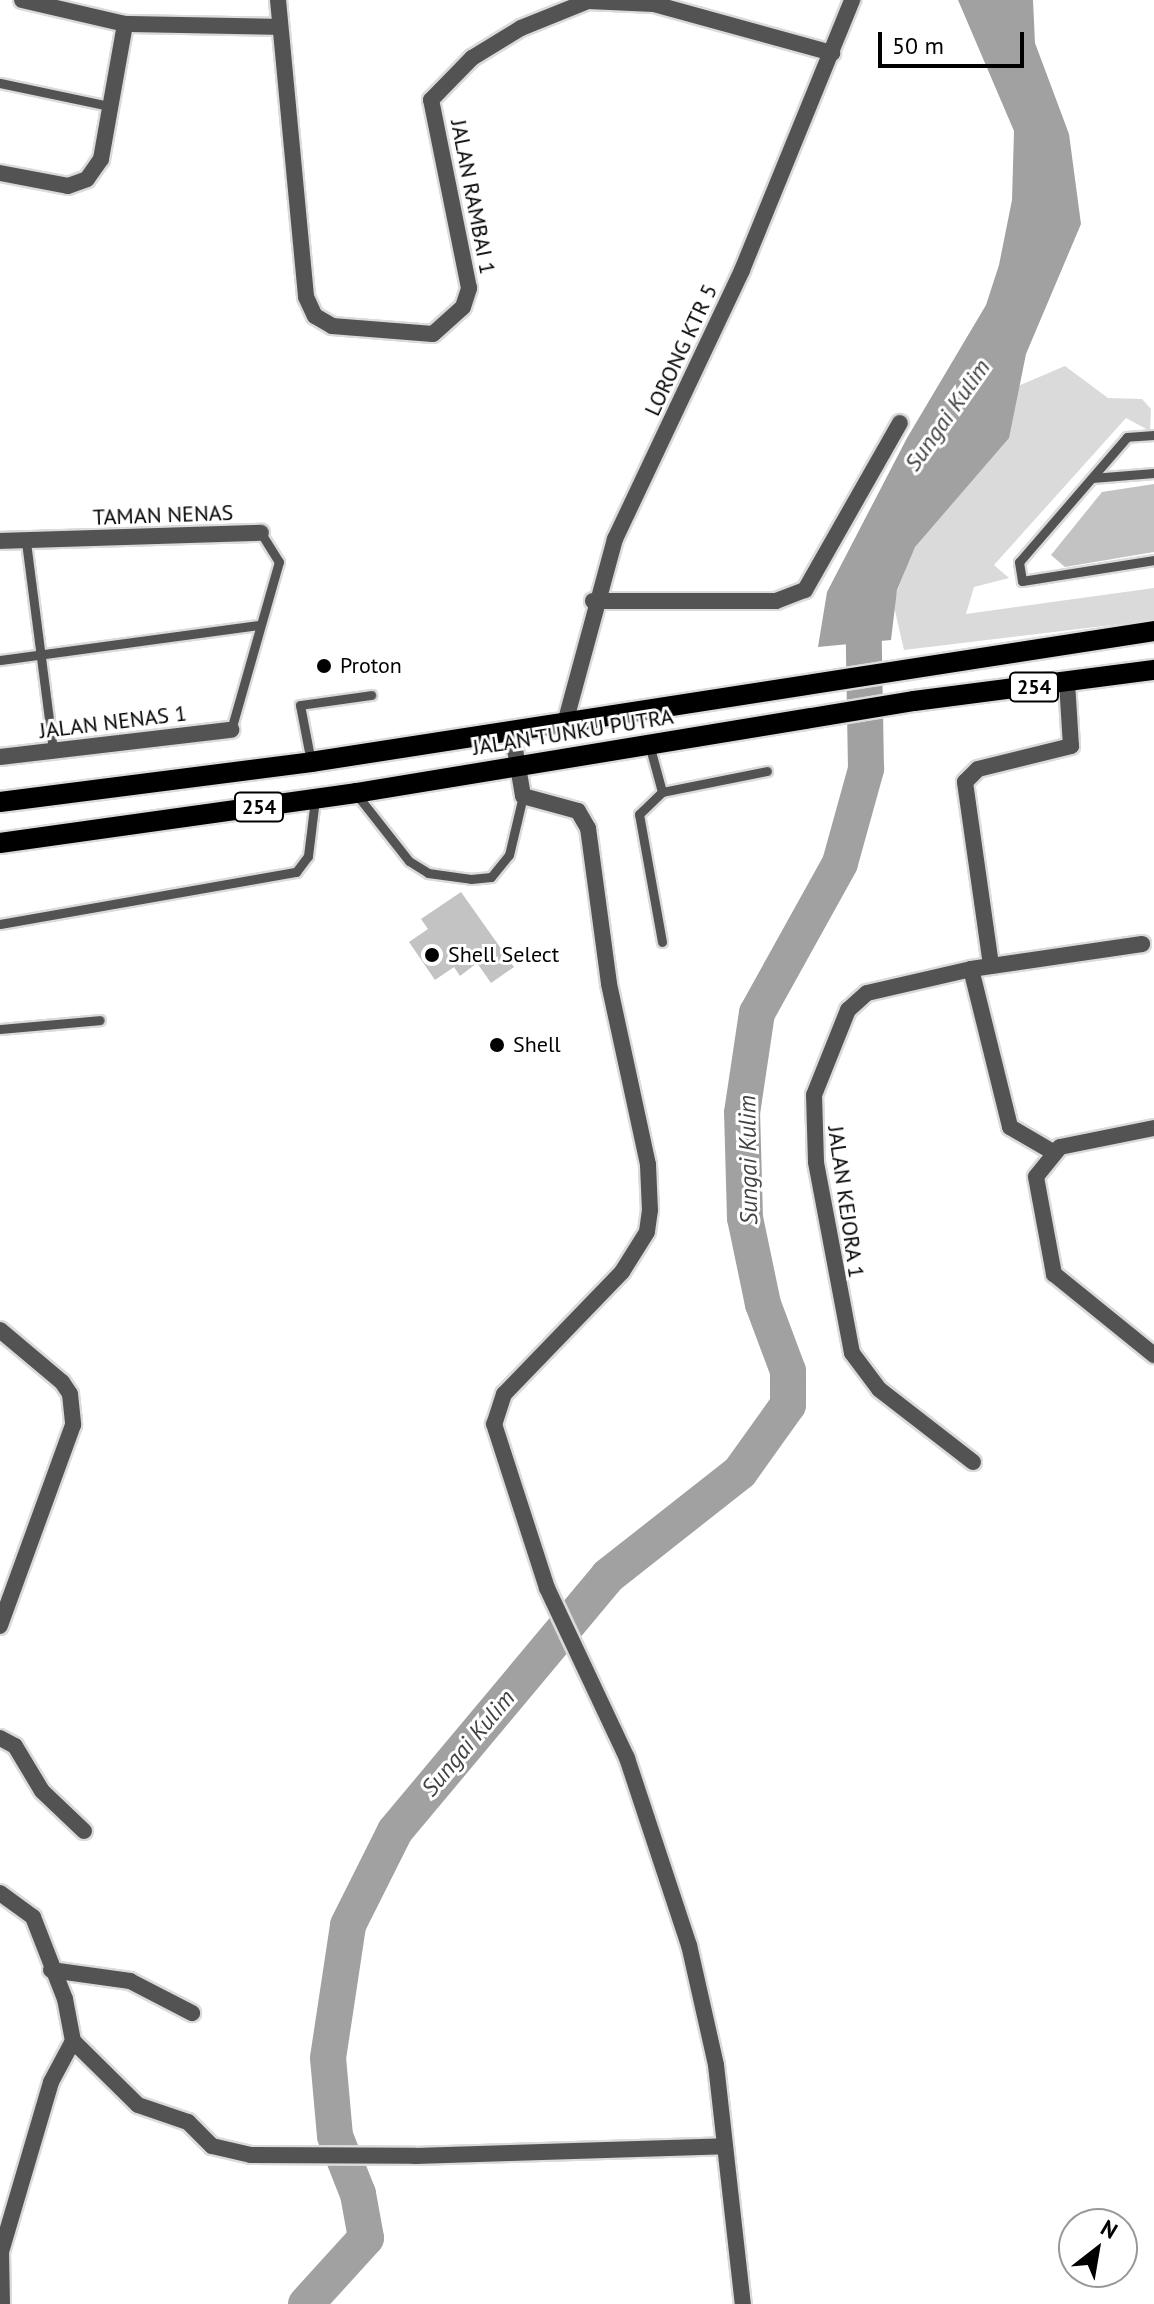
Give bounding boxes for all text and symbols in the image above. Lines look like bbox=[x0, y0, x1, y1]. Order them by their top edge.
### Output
scale bar bbox=[882, 16, 1028, 66]
text: 50 m bbox=[892, 30, 944, 61]
street label: JALAN RAMBAI 1 bbox=[445, 117, 501, 277]
street label: LORONG KTR 5 bbox=[639, 280, 723, 420]
water label: Sungai Kulim bbox=[898, 354, 996, 476]
street label: TAMAN NENAS bbox=[92, 499, 234, 531]
place label: Proton bbox=[340, 653, 402, 679]
marker: Proton bbox=[315, 657, 333, 675]
road number: 254 bbox=[1008, 671, 1060, 703]
street label: JALAN NENAS 1 bbox=[38, 700, 188, 744]
street label: JALAN TUNKU PUTRA bbox=[470, 703, 676, 761]
road number: 254 bbox=[233, 791, 285, 823]
place label: Shell Select bbox=[448, 942, 559, 968]
marker: Shell Select bbox=[423, 946, 441, 964]
place label: Shell bbox=[513, 1032, 561, 1058]
marker: Shell bbox=[488, 1036, 506, 1054]
water label: Sungai Kulim bbox=[732, 1095, 764, 1225]
street label: JALAN KEJORA 1 bbox=[822, 1124, 870, 1280]
water label: Sungai Kulim bbox=[415, 1684, 521, 1802]
north arrow bbox=[1058, 2208, 1138, 2288]
text: N bbox=[1096, 2213, 1123, 2245]

